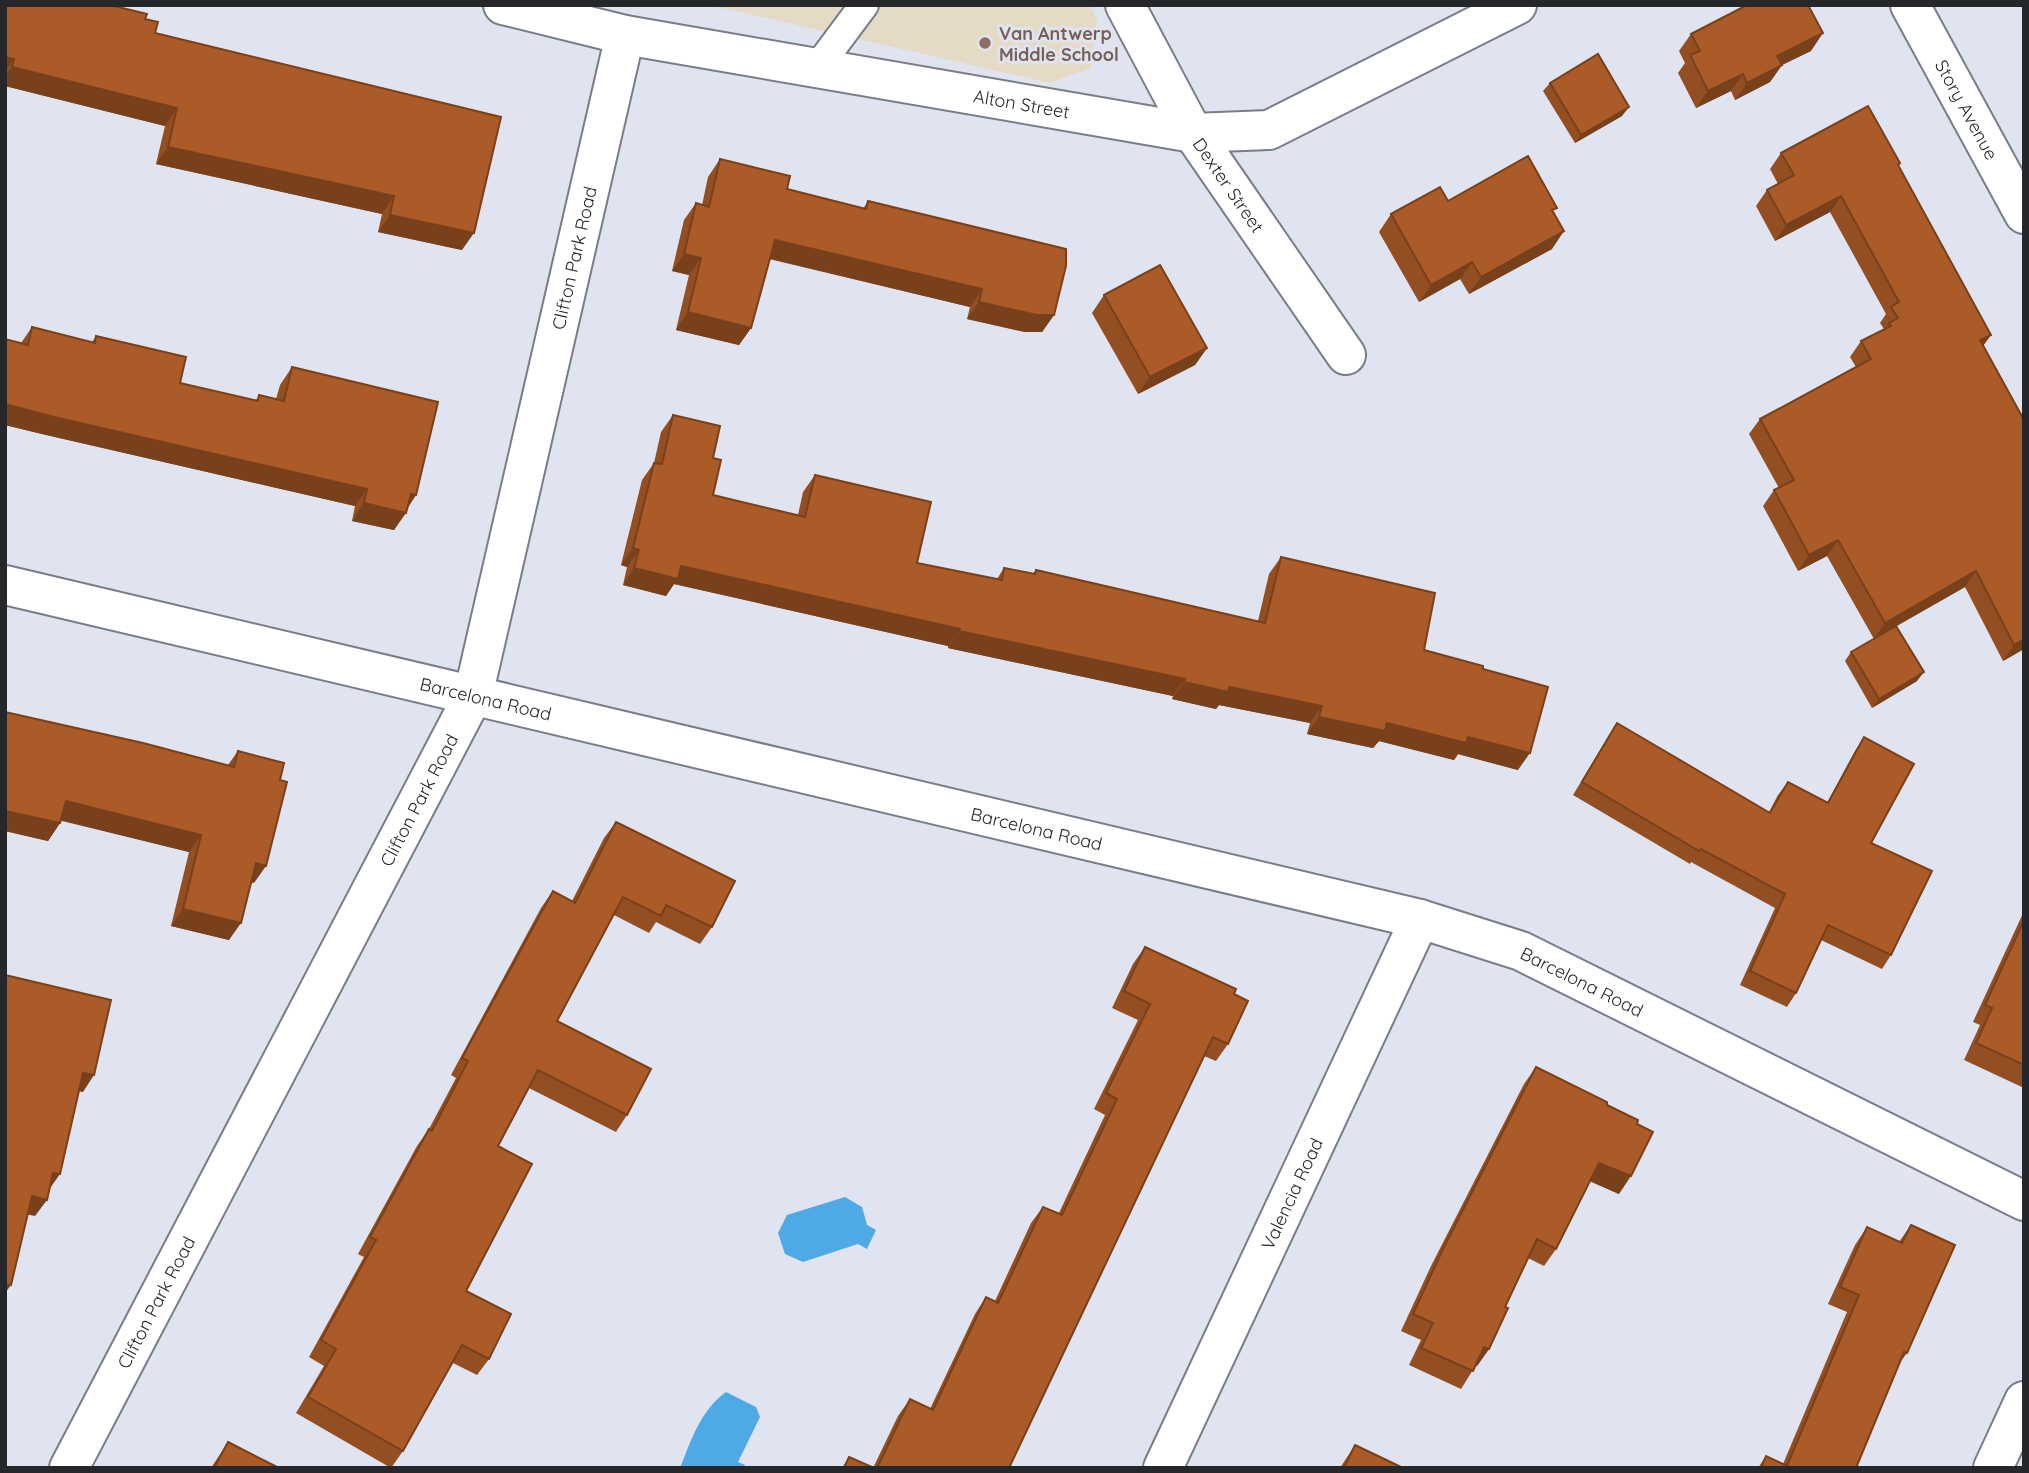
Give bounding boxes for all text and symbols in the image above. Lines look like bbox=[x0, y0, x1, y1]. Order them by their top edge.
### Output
place label: Van Antwerp Middle School bbox=[999, 22, 1119, 66]
marker: Van Antwerp Middle School bbox=[977, 35, 993, 51]
street label: Story Avenue bbox=[1930, 55, 2004, 164]
street label: Alton Street bbox=[972, 84, 1071, 123]
street label: Dexter Street bbox=[1188, 133, 1269, 237]
street label: Clifton Park Road bbox=[546, 184, 601, 332]
street label: Barcelona Road bbox=[418, 672, 554, 725]
street label: Clifton Park Road bbox=[374, 730, 463, 870]
street label: Barcelona Road bbox=[969, 802, 1105, 855]
street label: Barcelona Road bbox=[1517, 941, 1647, 1022]
street label: Valencia Road bbox=[1255, 1134, 1328, 1253]
street label: Clifton Park Road bbox=[112, 1232, 200, 1372]

